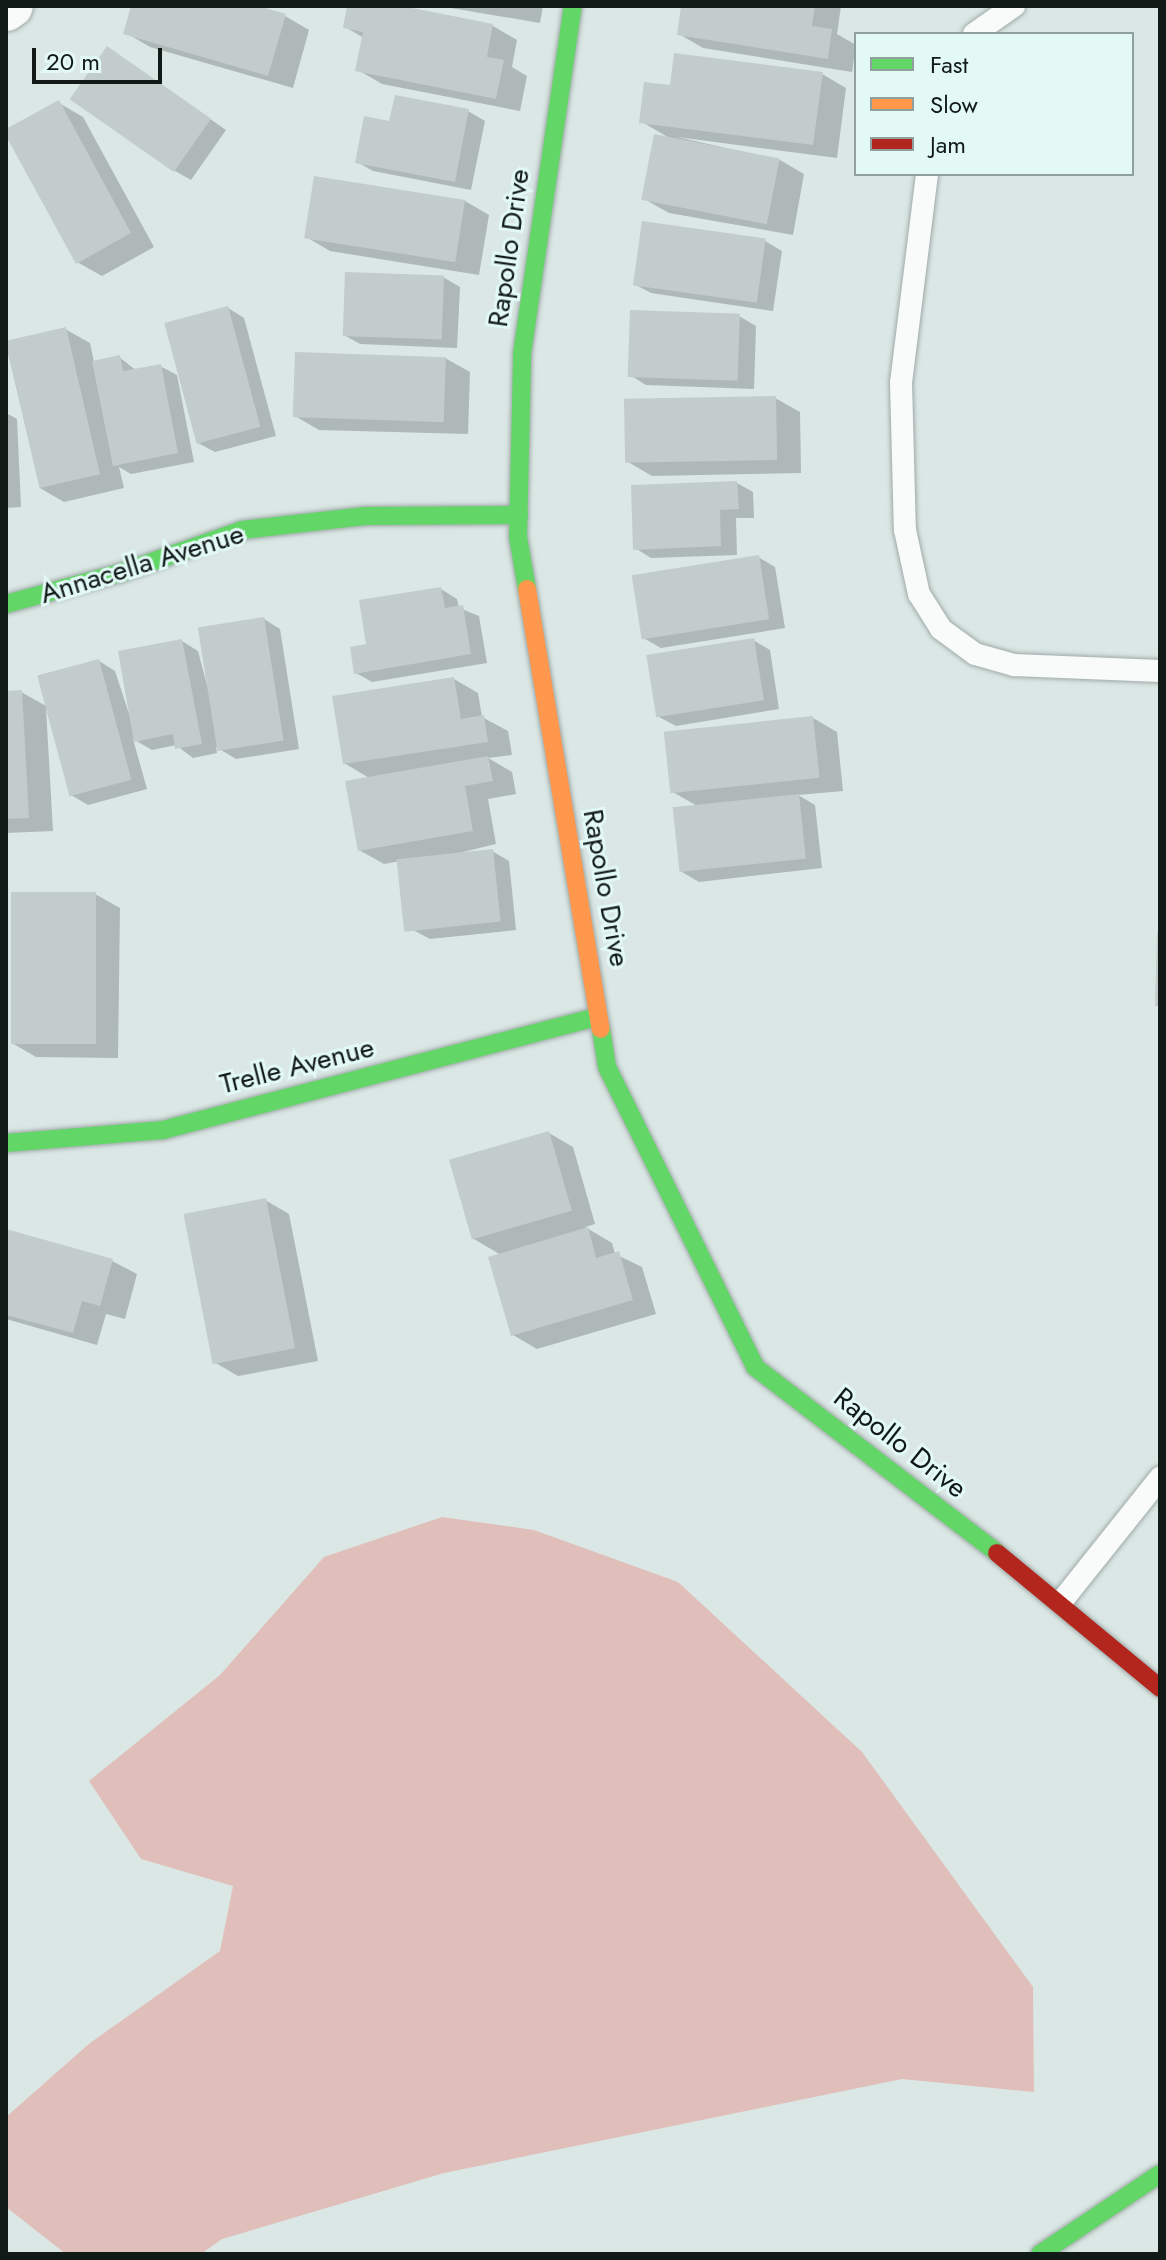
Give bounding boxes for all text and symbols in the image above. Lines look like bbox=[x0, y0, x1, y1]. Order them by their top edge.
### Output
scale bar bbox=[36, 32, 166, 82]
legend bbox=[854, 32, 1134, 176]
text: 20 m bbox=[46, 44, 100, 79]
text: Fast bbox=[930, 47, 968, 82]
text: Slow bbox=[930, 87, 978, 122]
text: Jam bbox=[930, 127, 966, 162]
street label: Rapollo Drive bbox=[481, 167, 537, 329]
street label: Annacella Avenue bbox=[36, 517, 248, 611]
street label: Rapollo Drive bbox=[576, 807, 636, 969]
street label: Trelle Avenue bbox=[217, 1031, 377, 1101]
street label: Rapollo Drive bbox=[827, 1381, 973, 1505]

